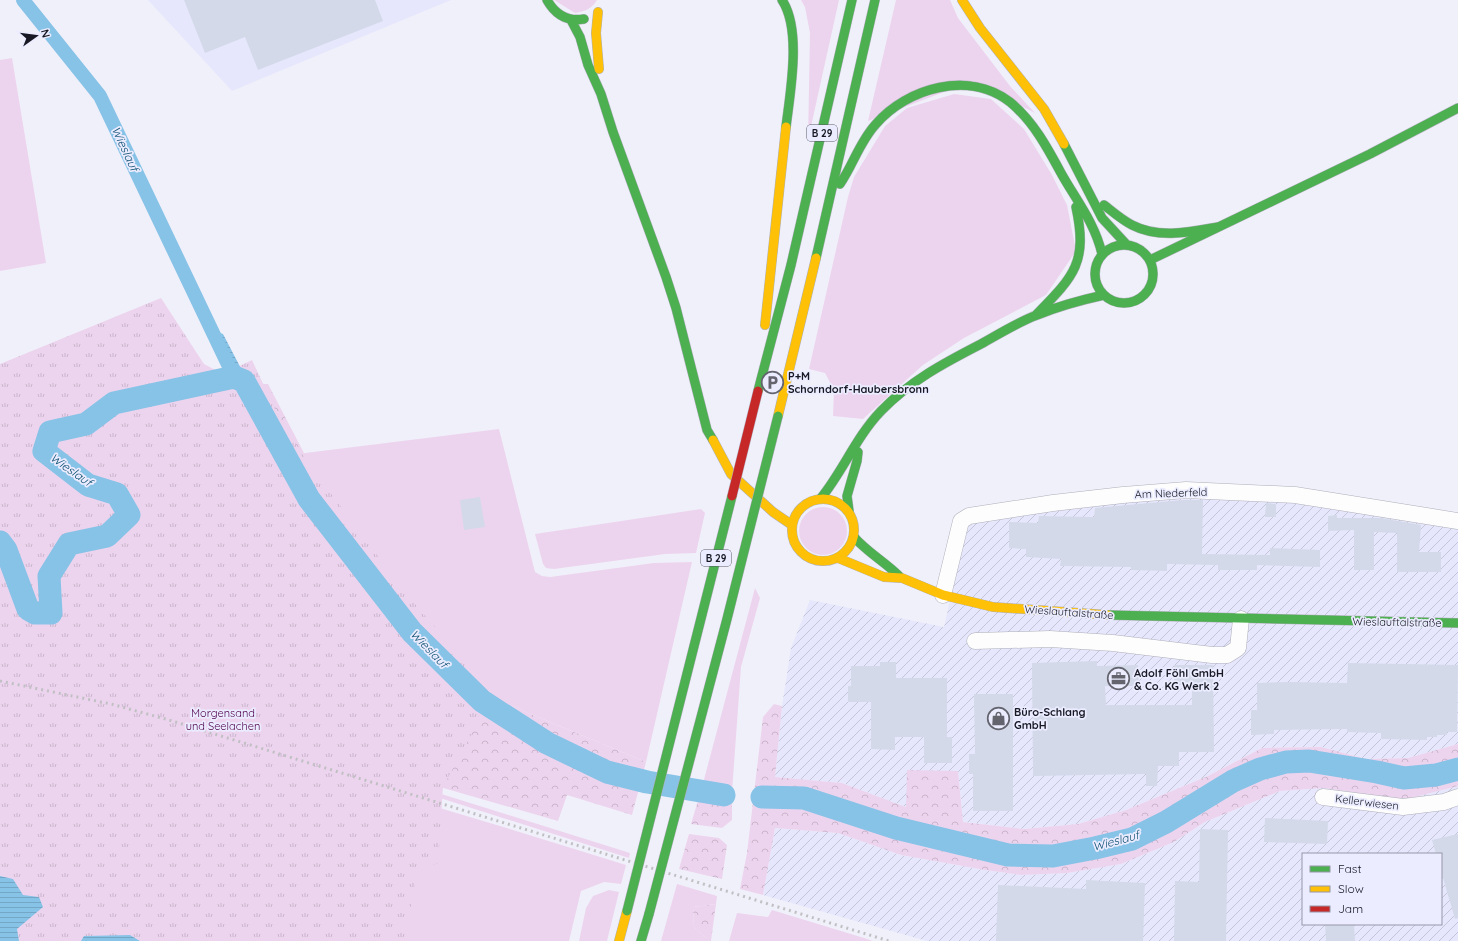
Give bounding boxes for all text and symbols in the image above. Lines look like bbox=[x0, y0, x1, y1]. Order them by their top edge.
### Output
north arrow bbox=[16, 16, 56, 56]
text: N bbox=[38, 28, 53, 39]
water label: Wieslauf bbox=[109, 124, 143, 176]
road number: B 29 bbox=[807, 125, 837, 141]
parking icon: P+M Schorndorf-Haubersbronn bbox=[759, 369, 785, 395]
place label: P+M Schorndorf-Haubersbronn bbox=[788, 369, 929, 396]
water label: Wieslauf bbox=[47, 450, 97, 491]
street label: Am Niederfeld bbox=[1134, 485, 1208, 501]
road number: B 29 bbox=[701, 550, 731, 566]
street label: Wieslauftalstraße bbox=[1024, 602, 1114, 622]
street label: Wieslauftalstraße bbox=[1352, 614, 1442, 630]
water label: Wieslauf bbox=[407, 626, 453, 673]
office icon: Adolf Föhl GmbH & Co. KG Werk 2 bbox=[1106, 666, 1132, 692]
place label: Adolf Föhl GmbH & Co. KG Werk 2 bbox=[1134, 666, 1224, 693]
shop icon: Büro-Schlang GmbH bbox=[986, 705, 1012, 731]
place label: Büro-Schlang GmbH bbox=[1014, 705, 1086, 732]
park label: Morgensand und Seelachen bbox=[186, 706, 260, 733]
street label: Kellerwiesen bbox=[1334, 791, 1400, 813]
water label: Wieslauf bbox=[1091, 826, 1143, 854]
legend bbox=[1302, 853, 1442, 925]
text: Fast bbox=[1338, 861, 1362, 876]
text: Slow bbox=[1338, 881, 1364, 896]
text: Jam bbox=[1338, 901, 1363, 916]

